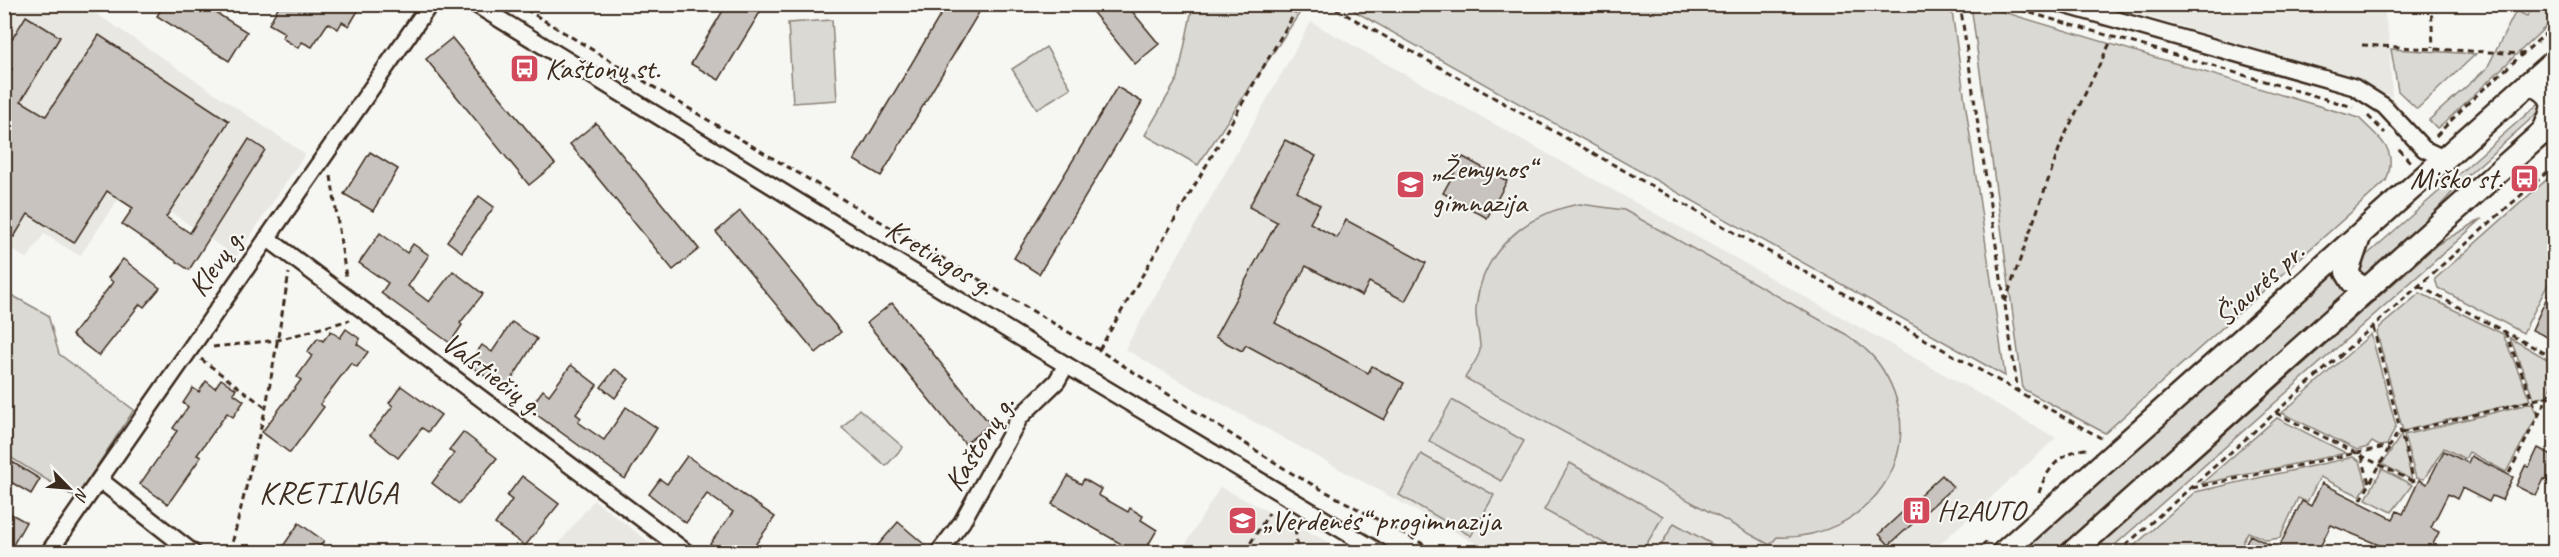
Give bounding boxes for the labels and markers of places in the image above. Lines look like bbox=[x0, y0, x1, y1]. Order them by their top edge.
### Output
place label: Kaštonų st. bbox=[545, 49, 661, 87]
bus stop icon: Kaštonų st. bbox=[508, 52, 540, 84]
place label: „Žemynos“ gimnazija bbox=[1432, 149, 1541, 221]
place label: Miško st. bbox=[2410, 159, 2503, 197]
bus stop icon: Miško st. bbox=[2508, 162, 2540, 194]
school or university icon: „Žemynos“ gimnazija bbox=[1395, 169, 1427, 201]
place label: H2AUTO bbox=[1937, 491, 2028, 529]
building icon: H2AUTO bbox=[1900, 494, 1932, 526]
place label: „Verdenės“ progimnazija bbox=[1263, 501, 1502, 539]
school or university icon: „Verdenės“ progimnazija bbox=[1226, 504, 1258, 536]

